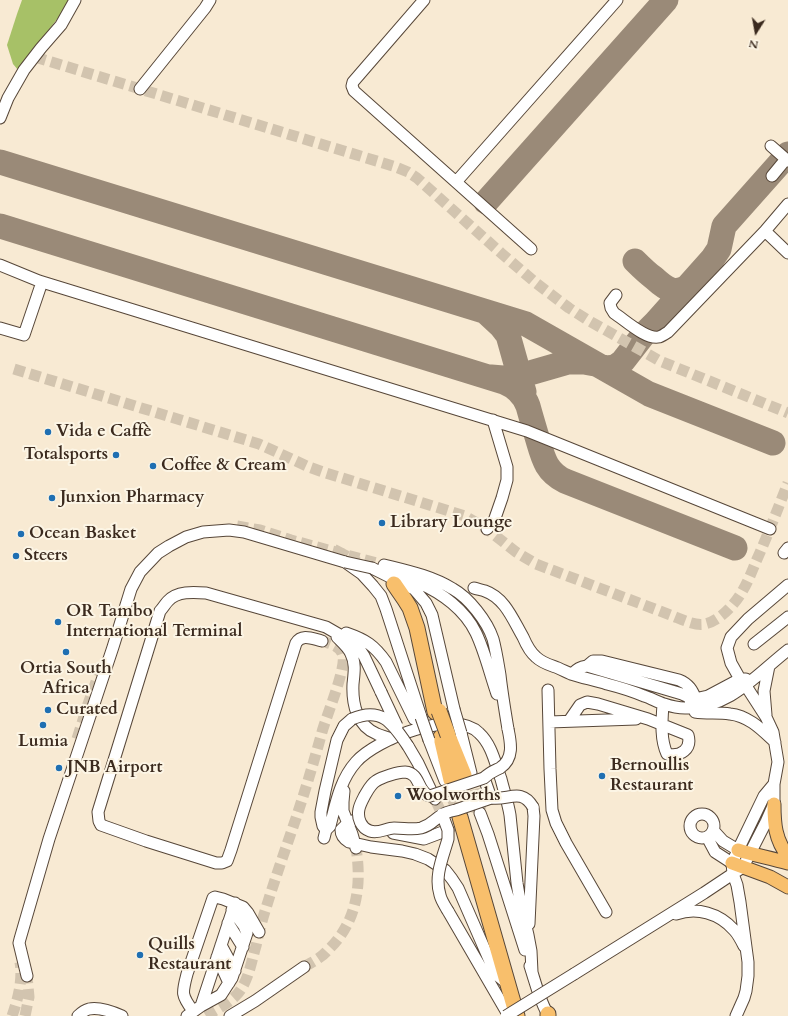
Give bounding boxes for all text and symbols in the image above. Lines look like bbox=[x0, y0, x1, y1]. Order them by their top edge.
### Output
north arrow bbox=[736, 12, 776, 52]
text: N bbox=[748, 36, 760, 53]
place label: Vida e Caffè bbox=[56, 422, 152, 442]
marker: Vida e Caffè bbox=[43, 427, 53, 437]
place label: Totalsports bbox=[23, 445, 108, 465]
marker: Totalsports bbox=[111, 450, 121, 460]
place label: Coffee & Cream bbox=[161, 456, 286, 476]
marker: Coffee & Cream bbox=[148, 461, 158, 471]
place label: Junxion Pharmacy bbox=[60, 488, 204, 508]
marker: Junxion Pharmacy bbox=[47, 493, 57, 503]
place label: Library Lounge bbox=[390, 513, 512, 533]
marker: Library Lounge bbox=[377, 518, 387, 528]
place label: Ocean Basket bbox=[29, 524, 136, 544]
marker: Ocean Basket bbox=[16, 529, 26, 539]
place label: Steers bbox=[24, 546, 68, 566]
marker: Steers bbox=[11, 551, 21, 561]
place label: OR Tambo International Terminal bbox=[66, 602, 242, 642]
marker: OR Tambo International Terminal bbox=[53, 617, 63, 627]
marker: Ortia South Africa bbox=[61, 647, 71, 657]
place label: Ortia South Africa bbox=[20, 659, 112, 699]
place label: Curated bbox=[56, 700, 118, 720]
marker: Curated bbox=[43, 705, 53, 715]
marker: Lumia bbox=[38, 720, 48, 730]
place label: Lumia bbox=[18, 732, 68, 752]
place label: Bernoullis Restaurant bbox=[610, 756, 693, 796]
place label: JNB Airport bbox=[67, 758, 162, 778]
marker: JNB Airport bbox=[54, 763, 64, 773]
marker: Bernoullis Restaurant bbox=[597, 771, 607, 781]
place label: Woolworths bbox=[406, 786, 501, 806]
marker: Woolworths bbox=[393, 791, 403, 801]
place label: Quills Restaurant bbox=[148, 935, 231, 975]
marker: Quills Restaurant bbox=[135, 950, 145, 960]

